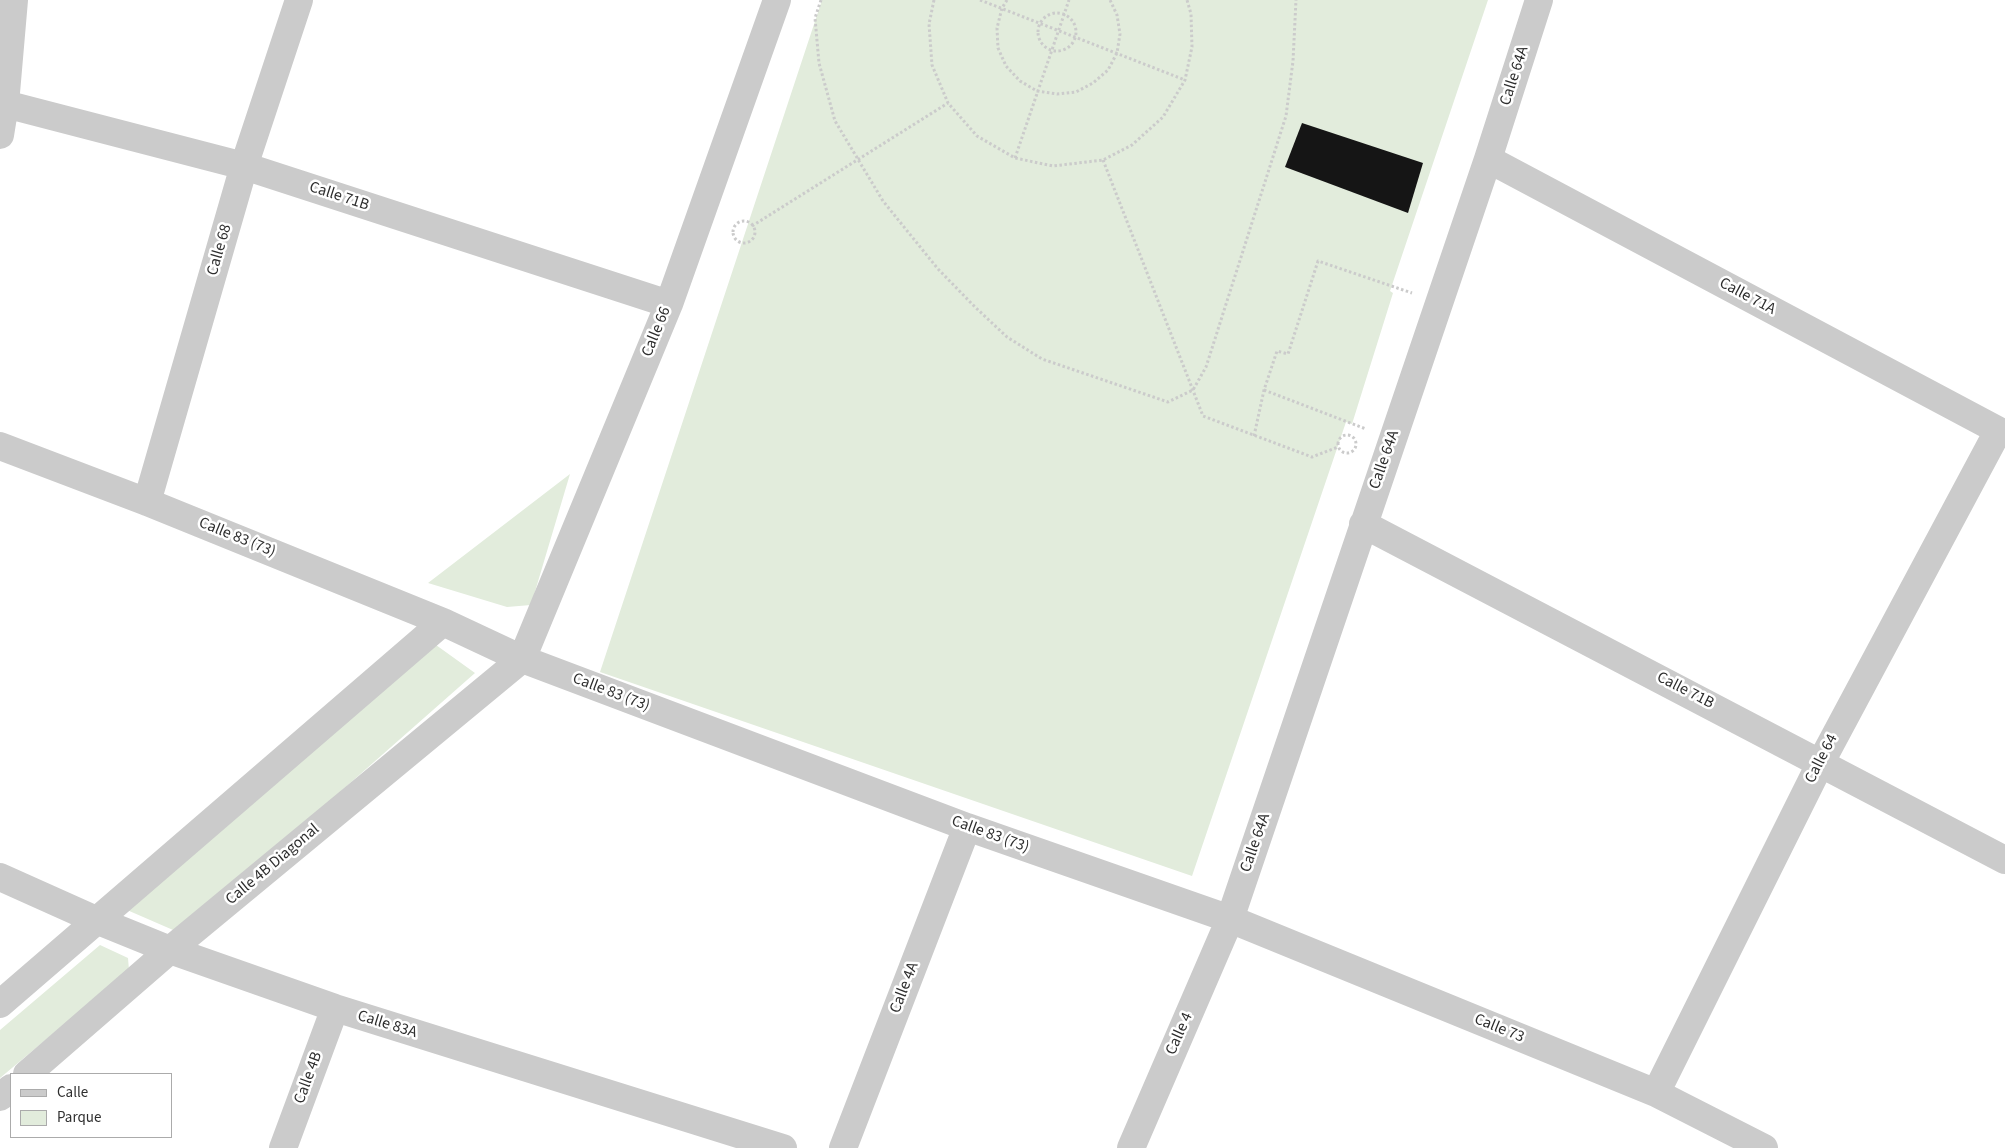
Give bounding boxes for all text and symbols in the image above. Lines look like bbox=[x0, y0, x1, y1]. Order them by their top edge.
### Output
street label: Calle 64A bbox=[1496, 44, 1534, 108]
street label: Calle 71B bbox=[307, 178, 371, 216]
street label: Calle 68 bbox=[204, 222, 236, 278]
street label: Calle 71A bbox=[1716, 274, 1778, 320]
street label: Calle 66 bbox=[638, 304, 676, 360]
street label: Calle 64A bbox=[1366, 428, 1404, 492]
street label: Calle 83 (73) bbox=[196, 514, 278, 562]
street label: Calle 71B bbox=[1653, 668, 1717, 714]
street label: Calle 83 (73) bbox=[570, 669, 652, 717]
street label: Calle 64 bbox=[1802, 731, 1842, 787]
street label: Calle 64A bbox=[1237, 811, 1275, 875]
street label: Calle 83 (73) bbox=[949, 812, 1031, 858]
street label: Calle 4B Diagonal bbox=[222, 820, 324, 910]
street label: Calle 4A bbox=[887, 960, 923, 1016]
street label: Calle 83A bbox=[355, 1007, 419, 1043]
street label: Calle 4 bbox=[1162, 1010, 1198, 1058]
street label: Calle 73 bbox=[1471, 1010, 1527, 1048]
street label: Calle 4B bbox=[291, 1049, 327, 1107]
legend bbox=[10, 1073, 172, 1138]
text: Calle bbox=[57, 1082, 88, 1103]
text: Parque bbox=[57, 1107, 101, 1128]

